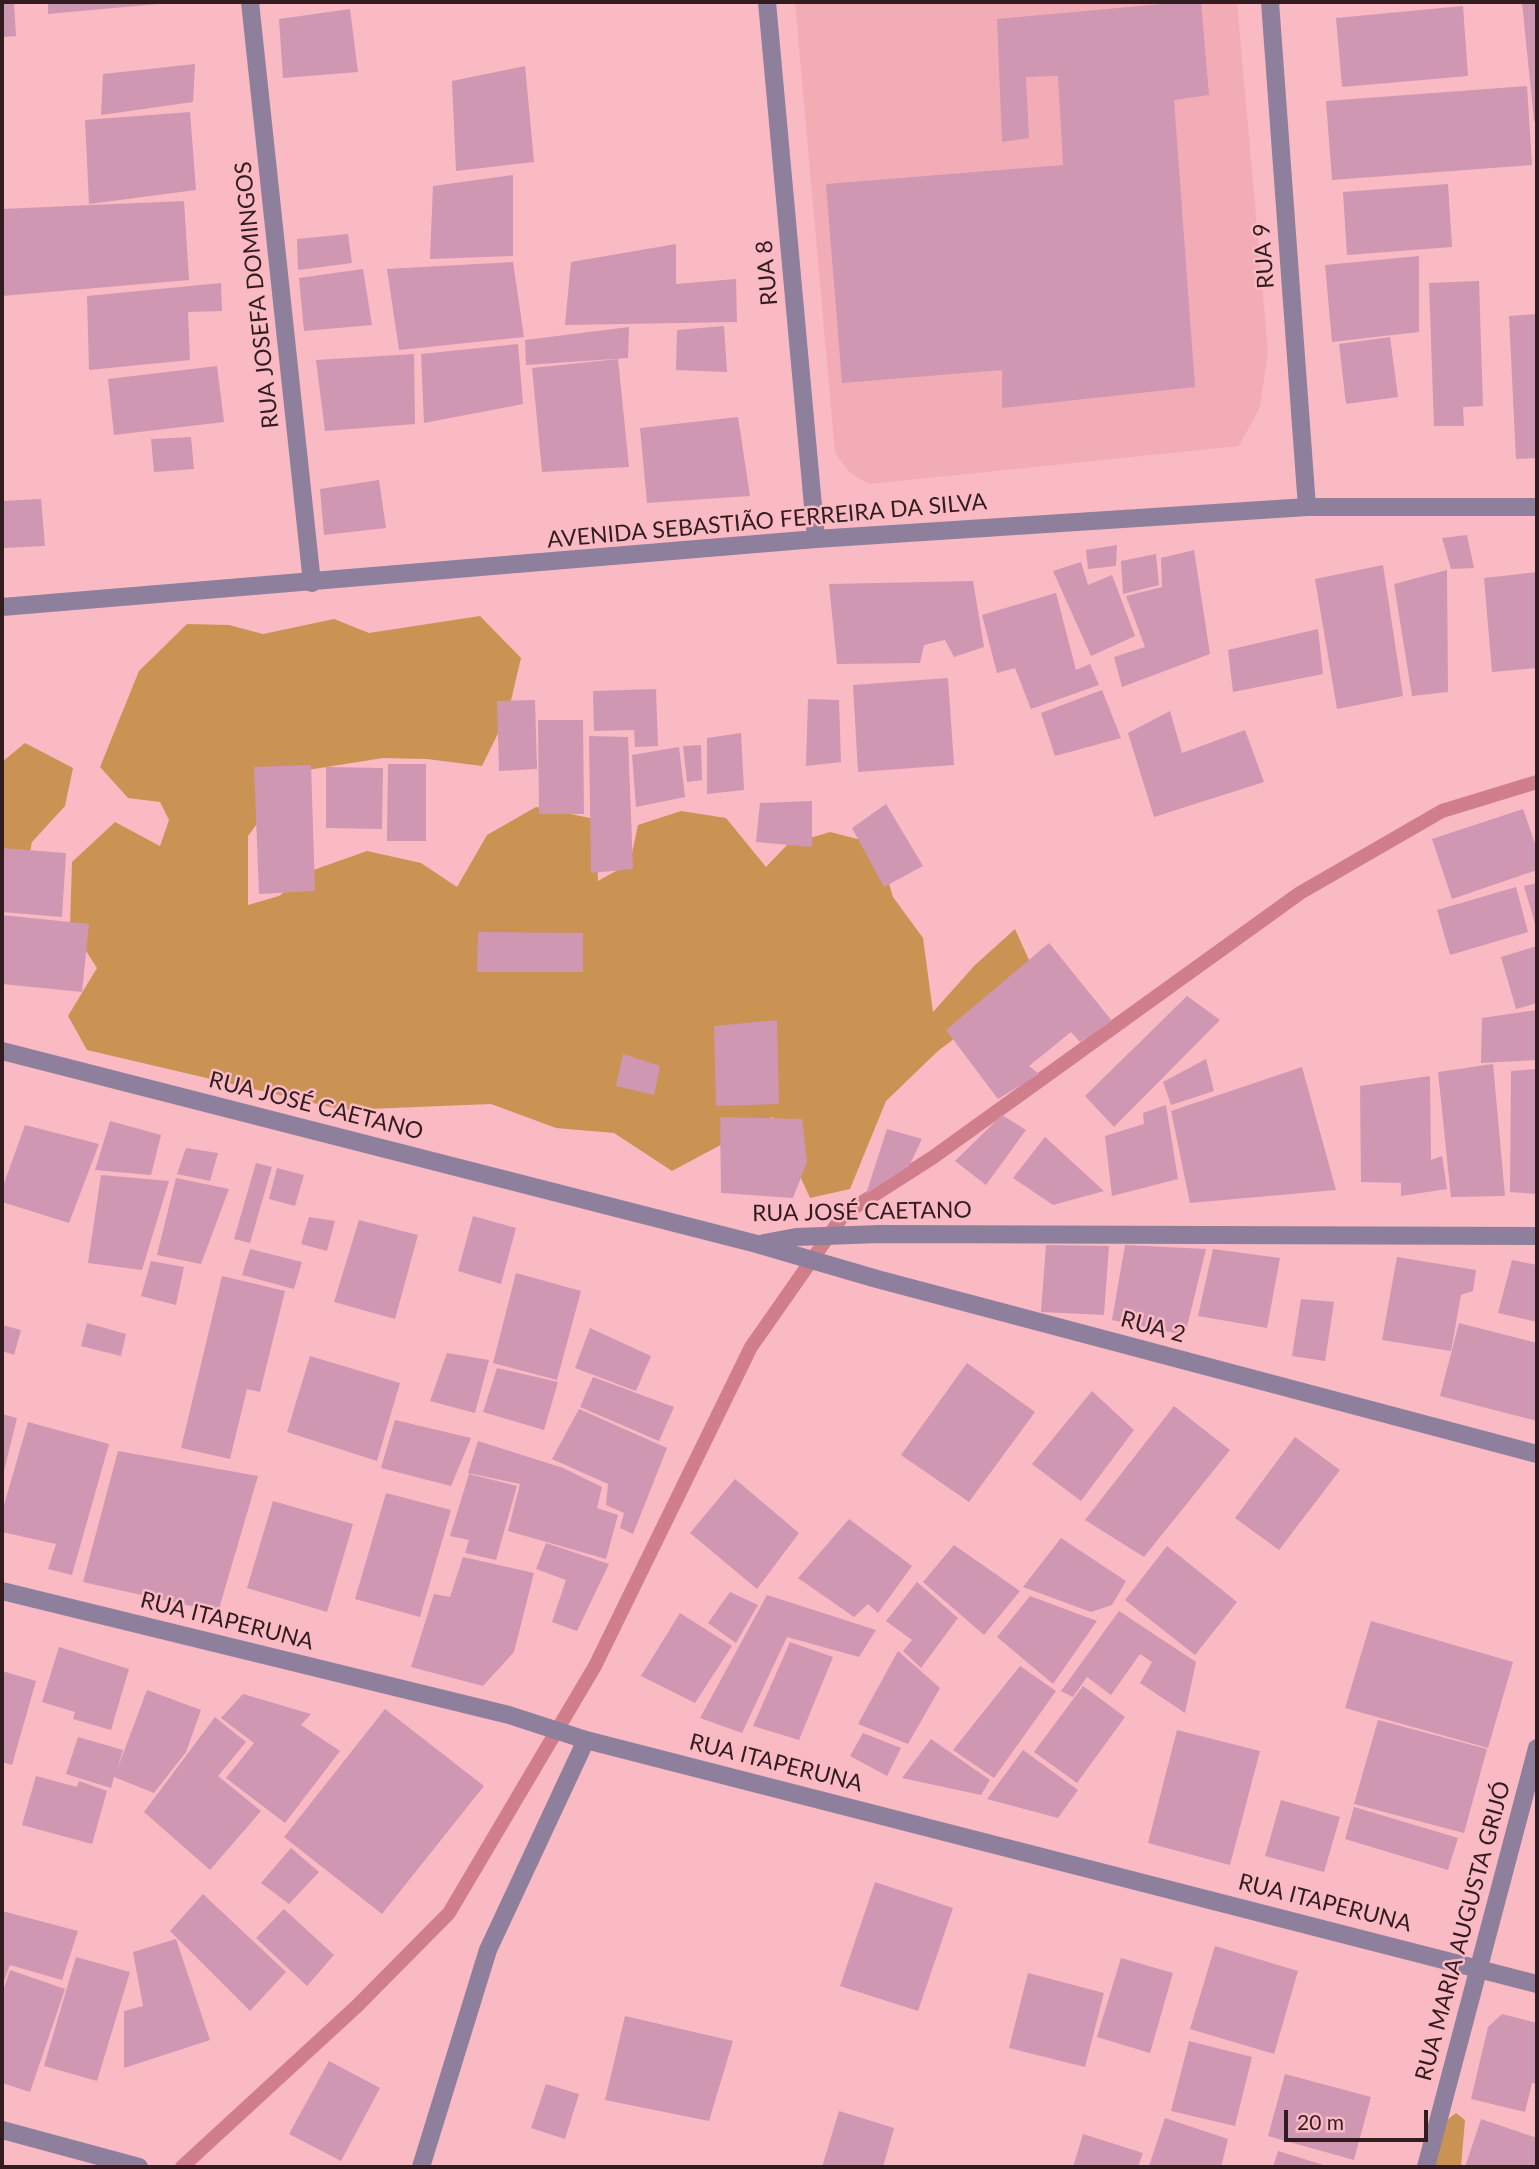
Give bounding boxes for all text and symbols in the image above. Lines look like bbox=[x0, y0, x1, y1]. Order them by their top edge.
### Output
street label: RUA JOSEFA DOMINGOS bbox=[229, 160, 285, 430]
street label: RUA 9 bbox=[1248, 222, 1280, 290]
street label: RUA 8 bbox=[750, 239, 784, 307]
street label: AVENIDA SEBASTIÃO FERREIRA DA SILVA bbox=[546, 488, 988, 554]
street label: RUA JOSÉ CAETANO bbox=[206, 1066, 426, 1146]
street label: RUA JOSÉ CAETANO bbox=[752, 1196, 972, 1228]
street label: RUA 2 bbox=[1118, 1305, 1188, 1349]
street label: RUA ITAPERUNA bbox=[137, 1586, 317, 1656]
street label: RUA ITAPERUNA bbox=[686, 1728, 866, 1798]
street label: RUA MARIA AUGUSTA GRIJÓ bbox=[1410, 1778, 1516, 2084]
street label: RUA ITAPERUNA bbox=[1235, 1868, 1415, 1938]
scale bar bbox=[1287, 2096, 1430, 2140]
text: 20 m bbox=[1297, 2109, 1344, 2134]

